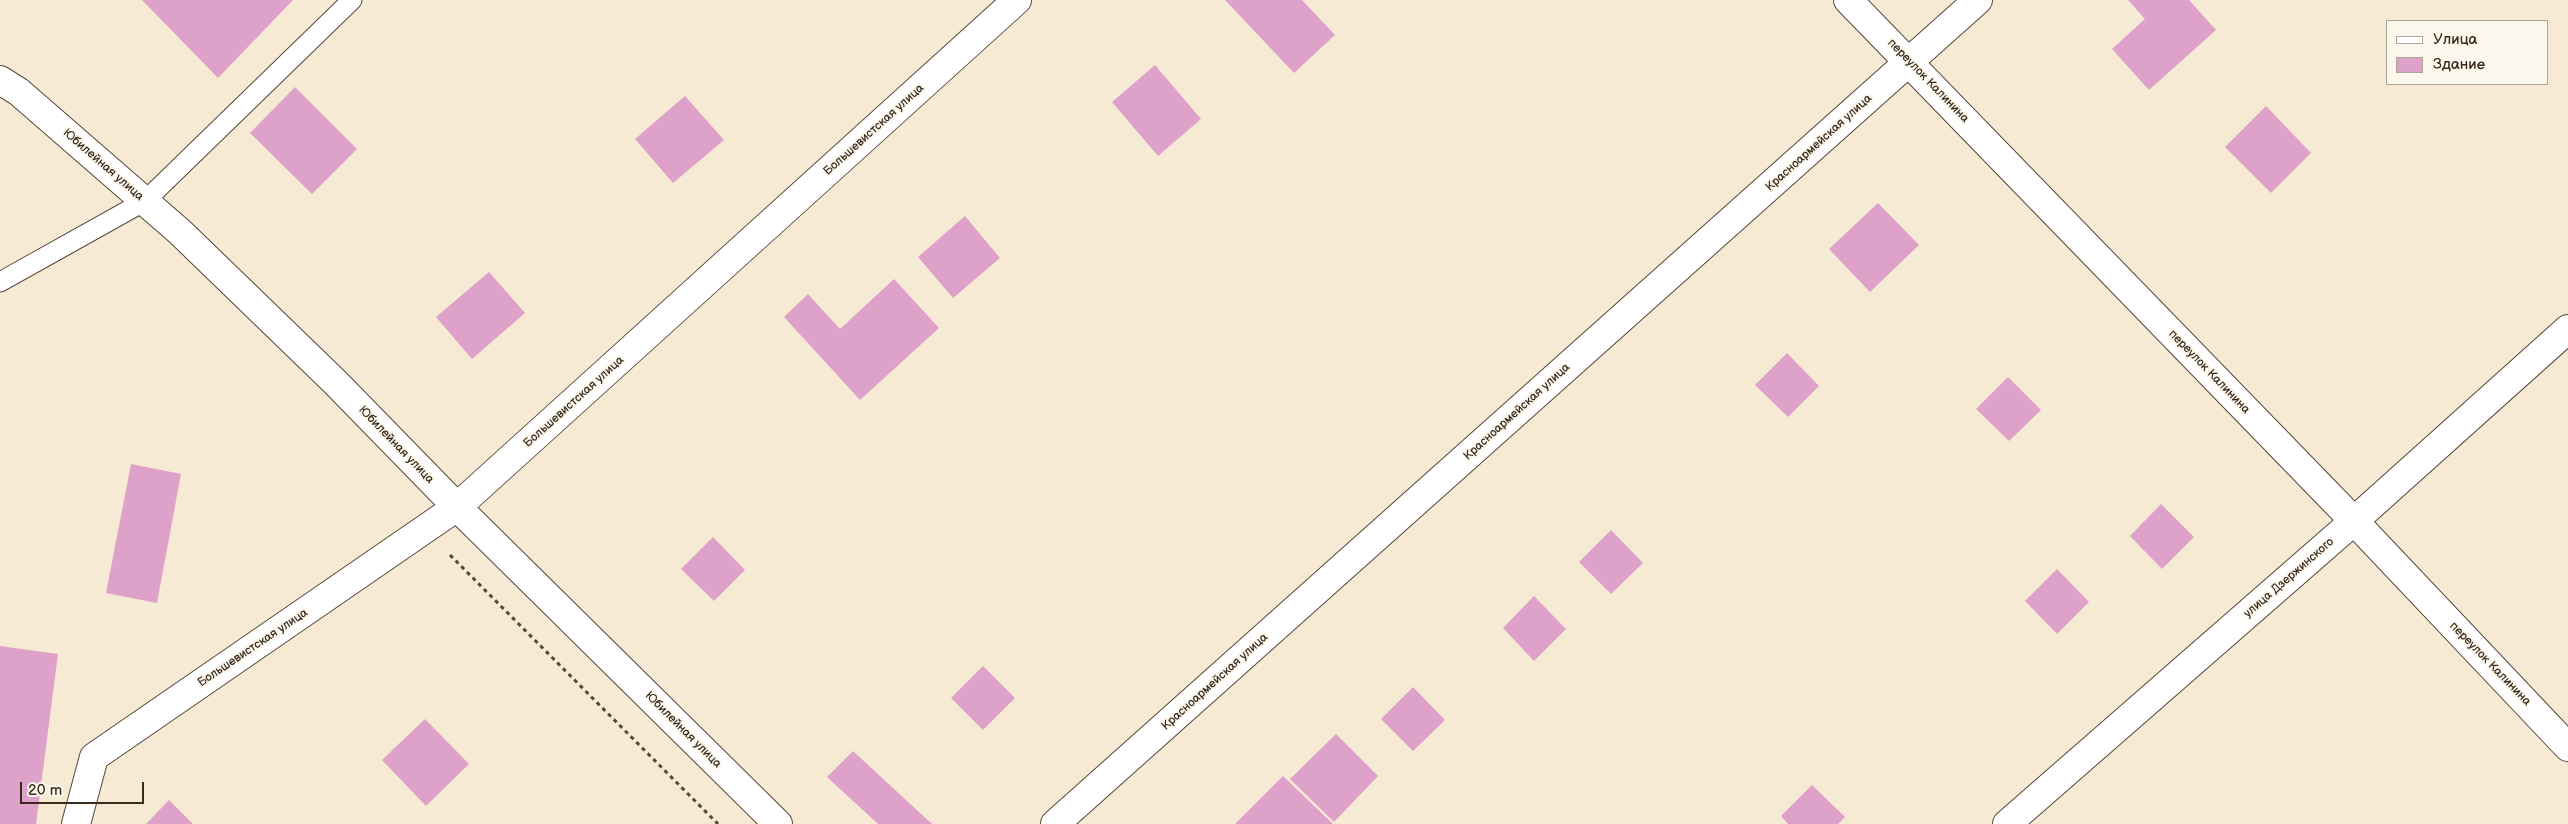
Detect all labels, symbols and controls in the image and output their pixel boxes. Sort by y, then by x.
legend [2386,20,2548,85]
text: Улица [2433,30,2477,49]
street label: переулок Калинина [1884,36,1972,126]
text: Здание [2433,55,2485,74]
street label: Большевистская улица [821,81,927,179]
street label: Красноармейская улица [1763,91,1875,195]
street label: Юбилейная улица [60,126,146,204]
street label: переулок Калинина [2165,327,2253,417]
street label: Большевистская улица [521,353,627,451]
street label: Красноармейская улица [1461,360,1573,464]
street label: Юбилейная улица [355,403,437,487]
street label: улица Дзержинского [2241,535,2337,621]
street label: Большевистская улица [195,606,311,690]
street label: переулок Калинина [2446,619,2534,709]
street label: Красноармейская улица [1159,630,1271,734]
street label: Юбилейная улица [642,689,724,771]
scale bar [22,772,146,804]
text: 20 m [28,781,62,800]

